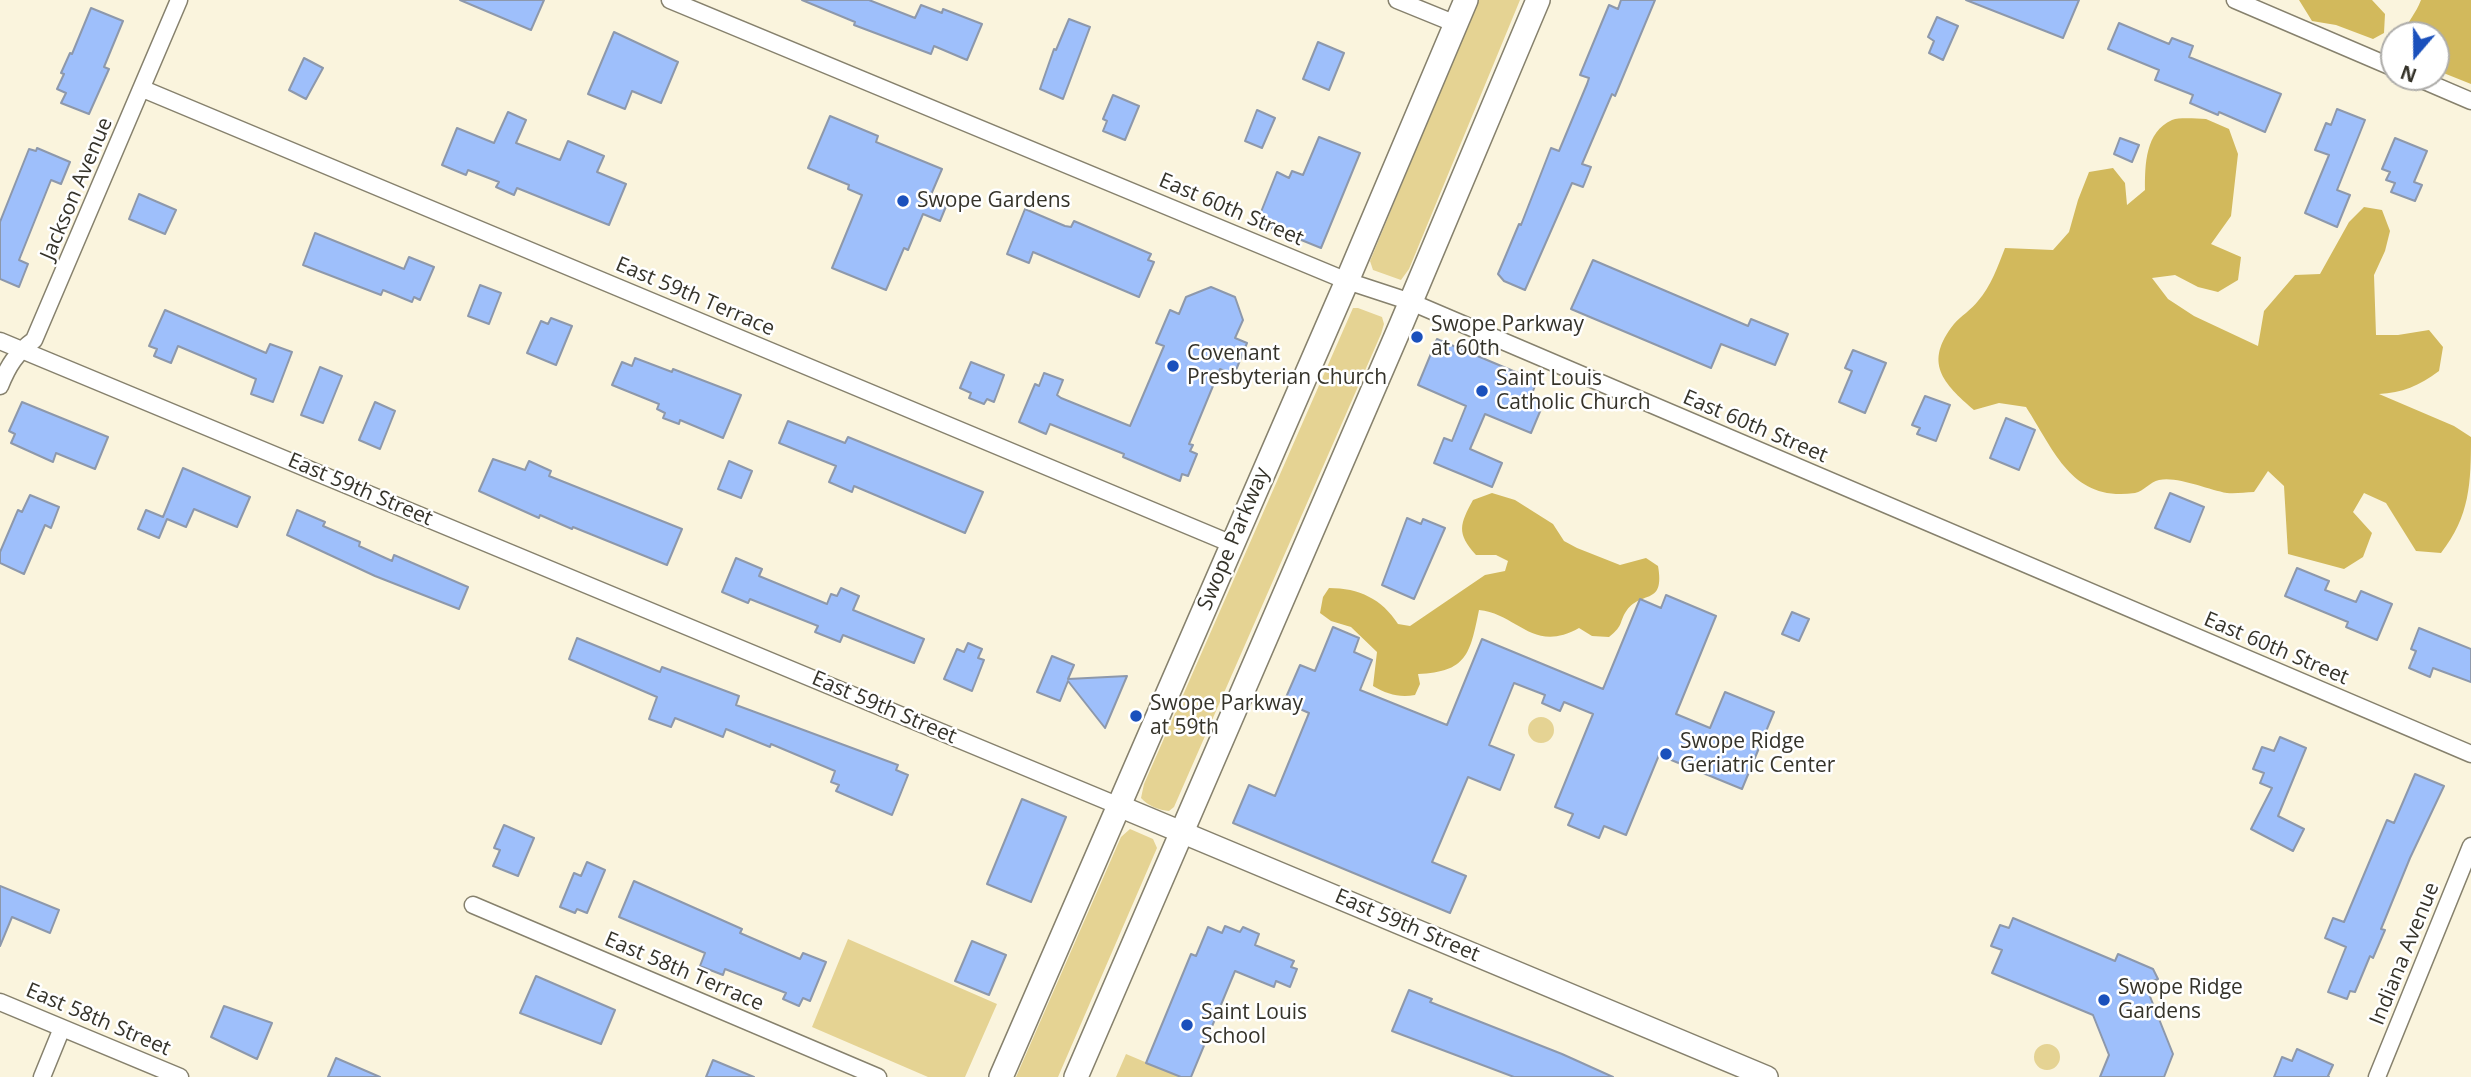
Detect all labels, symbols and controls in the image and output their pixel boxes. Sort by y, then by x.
north arrow [2380,21,2450,91]
text: N [2397,59,2420,89]
street label: Jackson Avenue [36,114,118,264]
street label: East 60th Street [1155,168,1307,252]
place label: Swope Gardens [917,188,1071,214]
marker: Swope Gardens [895,193,911,209]
street label: East 59th Terrace [612,252,778,342]
place label: Swope Parkway at 60th [1431,312,1584,362]
marker: Swope Parkway at 60th [1409,329,1425,345]
place label: Covenant Presbyterian Church [1187,341,1387,391]
marker: Covenant Presbyterian Church [1165,358,1181,374]
place label: Saint Louis Catholic Church [1496,366,1651,416]
marker: Saint Louis Catholic Church [1474,383,1490,399]
street label: East 60th Street [1679,385,1831,469]
street label: East 59th Street [284,448,436,532]
street label: Swope Parkway [1193,464,1275,614]
street label: East 60th Street [2200,607,2352,691]
street label: East 59th Street [808,666,960,750]
place label: Swope Parkway at 59th [1150,691,1303,741]
marker: Swope Parkway at 59th [1128,708,1144,724]
place label: Swope Ridge Geriatric Center [1680,729,1835,779]
marker: Swope Ridge Geriatric Center [1658,746,1674,762]
street label: Indiana Avenue [2365,879,2445,1029]
street label: East 59th Street [1331,884,1483,968]
street label: East 58th Terrace [601,927,767,1017]
place label: Swope Ridge Gardens [2118,975,2243,1025]
street label: East 58th Street [22,978,174,1062]
marker: Swope Ridge Gardens [2096,992,2112,1008]
place label: Saint Louis School [1201,1000,1307,1050]
marker: Saint Louis School [1179,1017,1195,1033]

